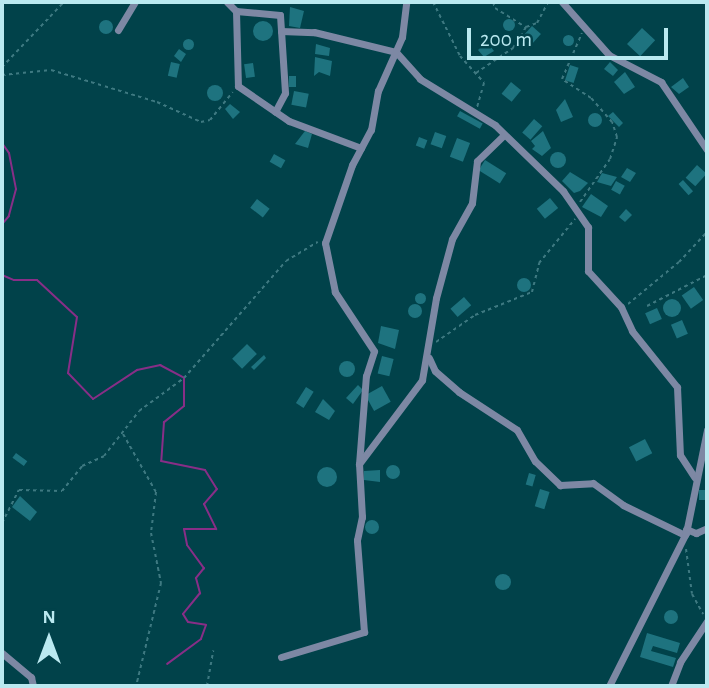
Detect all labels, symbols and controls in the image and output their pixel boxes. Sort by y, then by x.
scale bar [471,14,672,58]
text: 200 m [480,29,532,50]
north arrow [14,604,84,674]
text: N [42,608,56,627]

